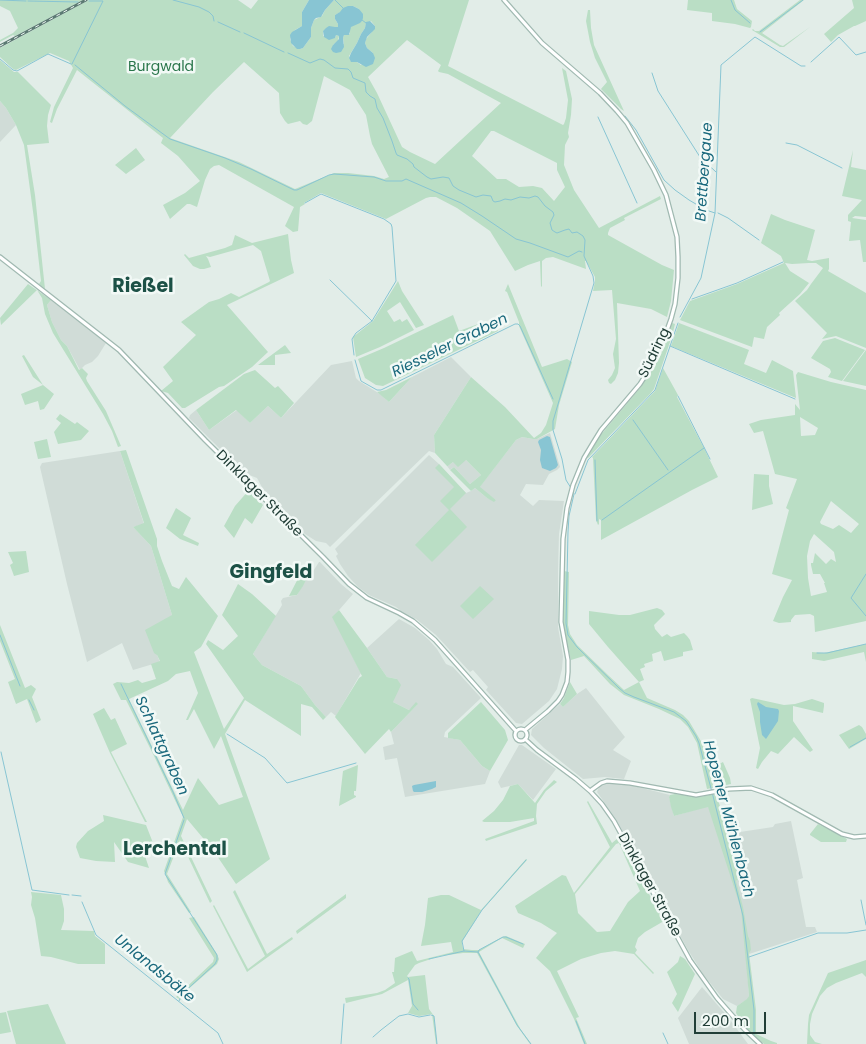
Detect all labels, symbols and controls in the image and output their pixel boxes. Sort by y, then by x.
park label: Burgwald [128,59,194,75]
water label: Brettbergaue [693,122,717,222]
district label: Rießel [112,276,174,298]
water label: Riesseler Graben [389,310,511,382]
street label: Südring [636,325,674,381]
street label: Dinklager Straße [212,447,306,541]
district label: Gingfeld [230,562,312,584]
water label: Schlattgraben [130,694,192,798]
water label: Hopener Mühlenbach [698,738,758,900]
street label: Dinklager Straße [614,830,684,940]
district label: Lerchental [123,839,227,861]
water label: Unlandsbäke [110,931,198,1007]
scale bar [696,1002,768,1034]
text: 200 m [702,1010,749,1031]

